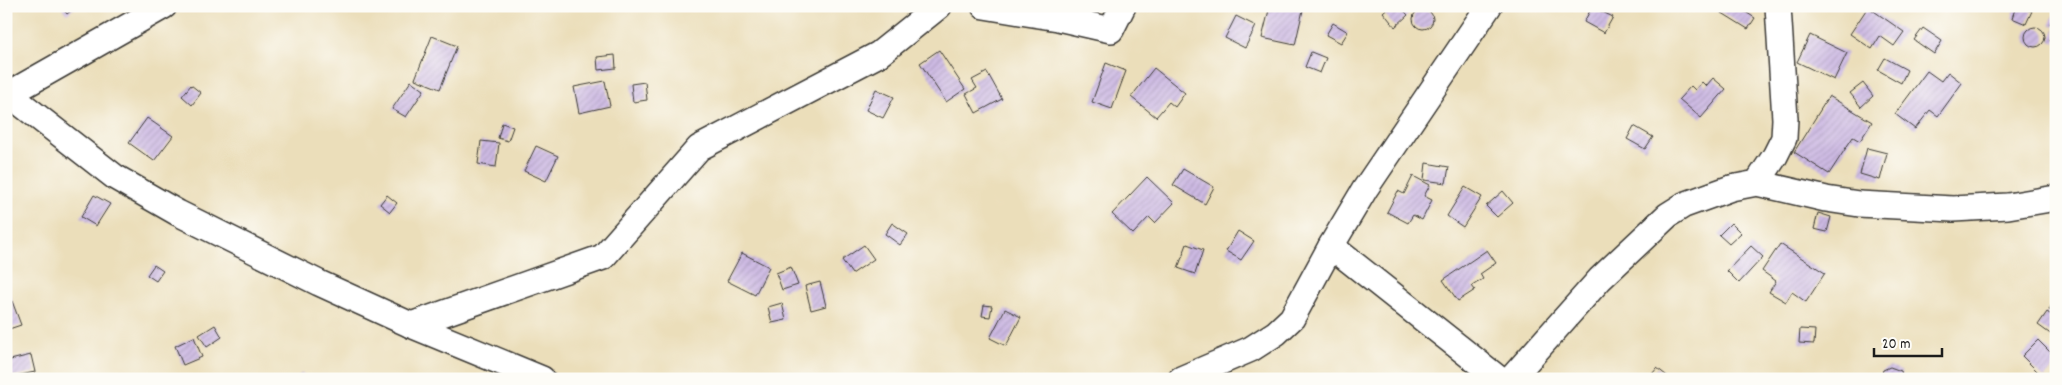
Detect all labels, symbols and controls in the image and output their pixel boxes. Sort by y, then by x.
scale bar [1874,325,1942,357]
text: 20 m [1882,334,1910,356]

